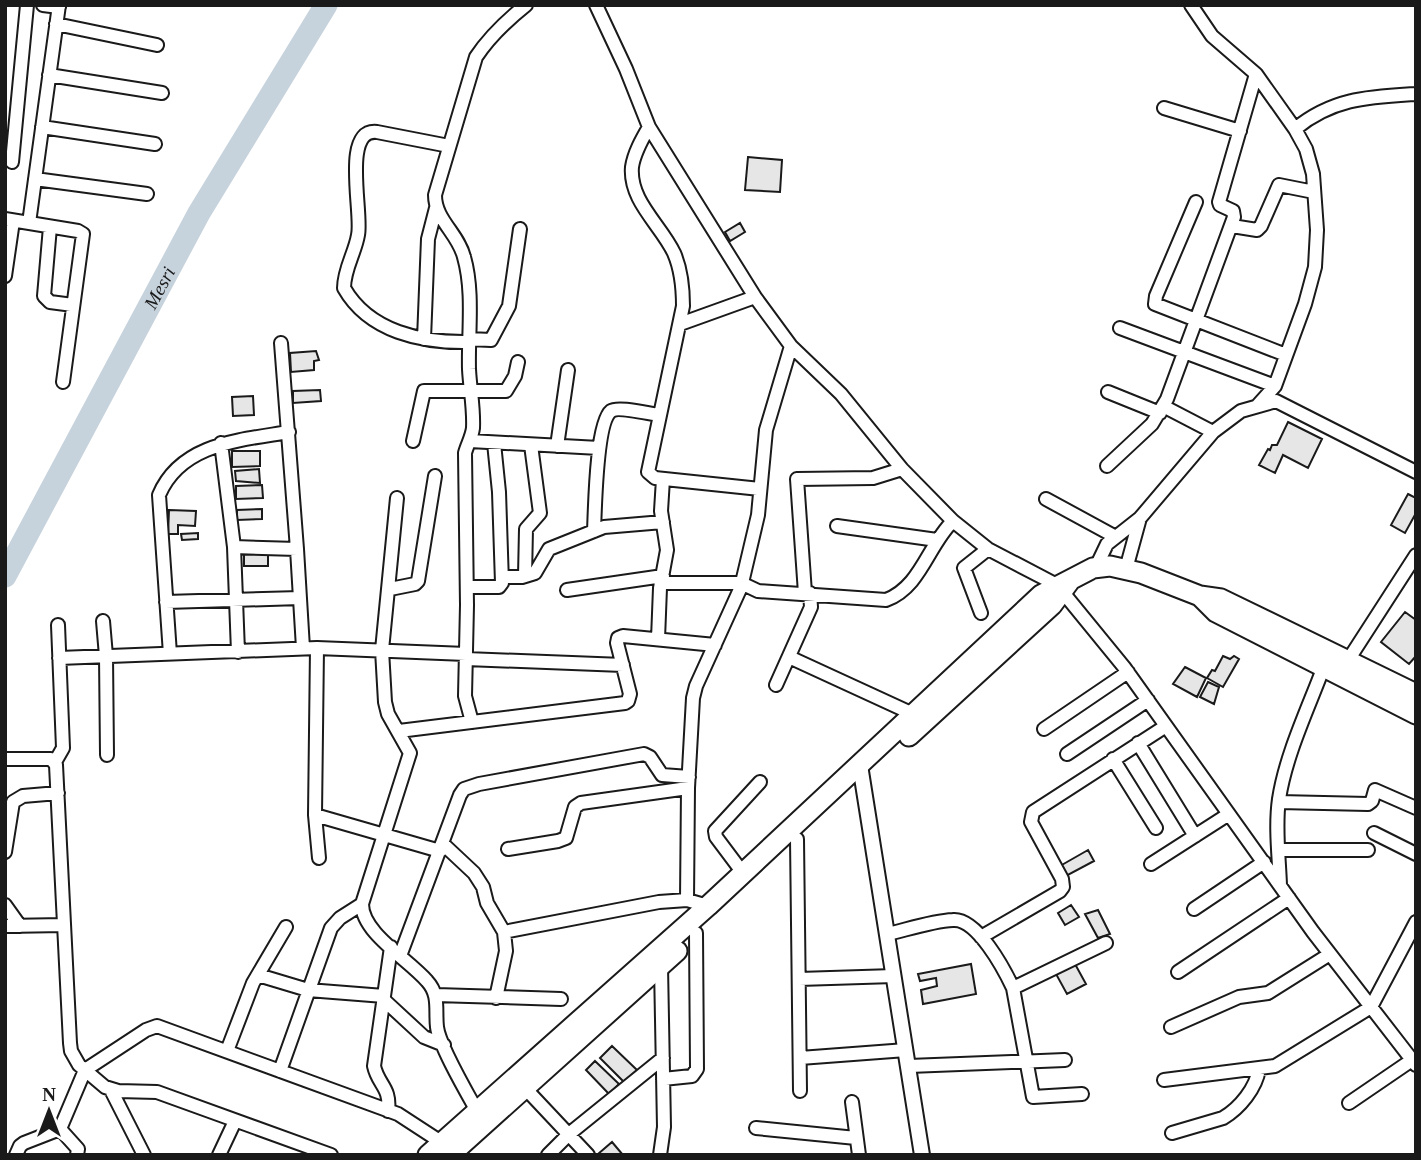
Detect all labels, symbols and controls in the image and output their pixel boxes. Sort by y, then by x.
water label: Mesri [139,263,179,313]
north arrow [14,1076,84,1146]
text: N [42,1084,56,1105]

